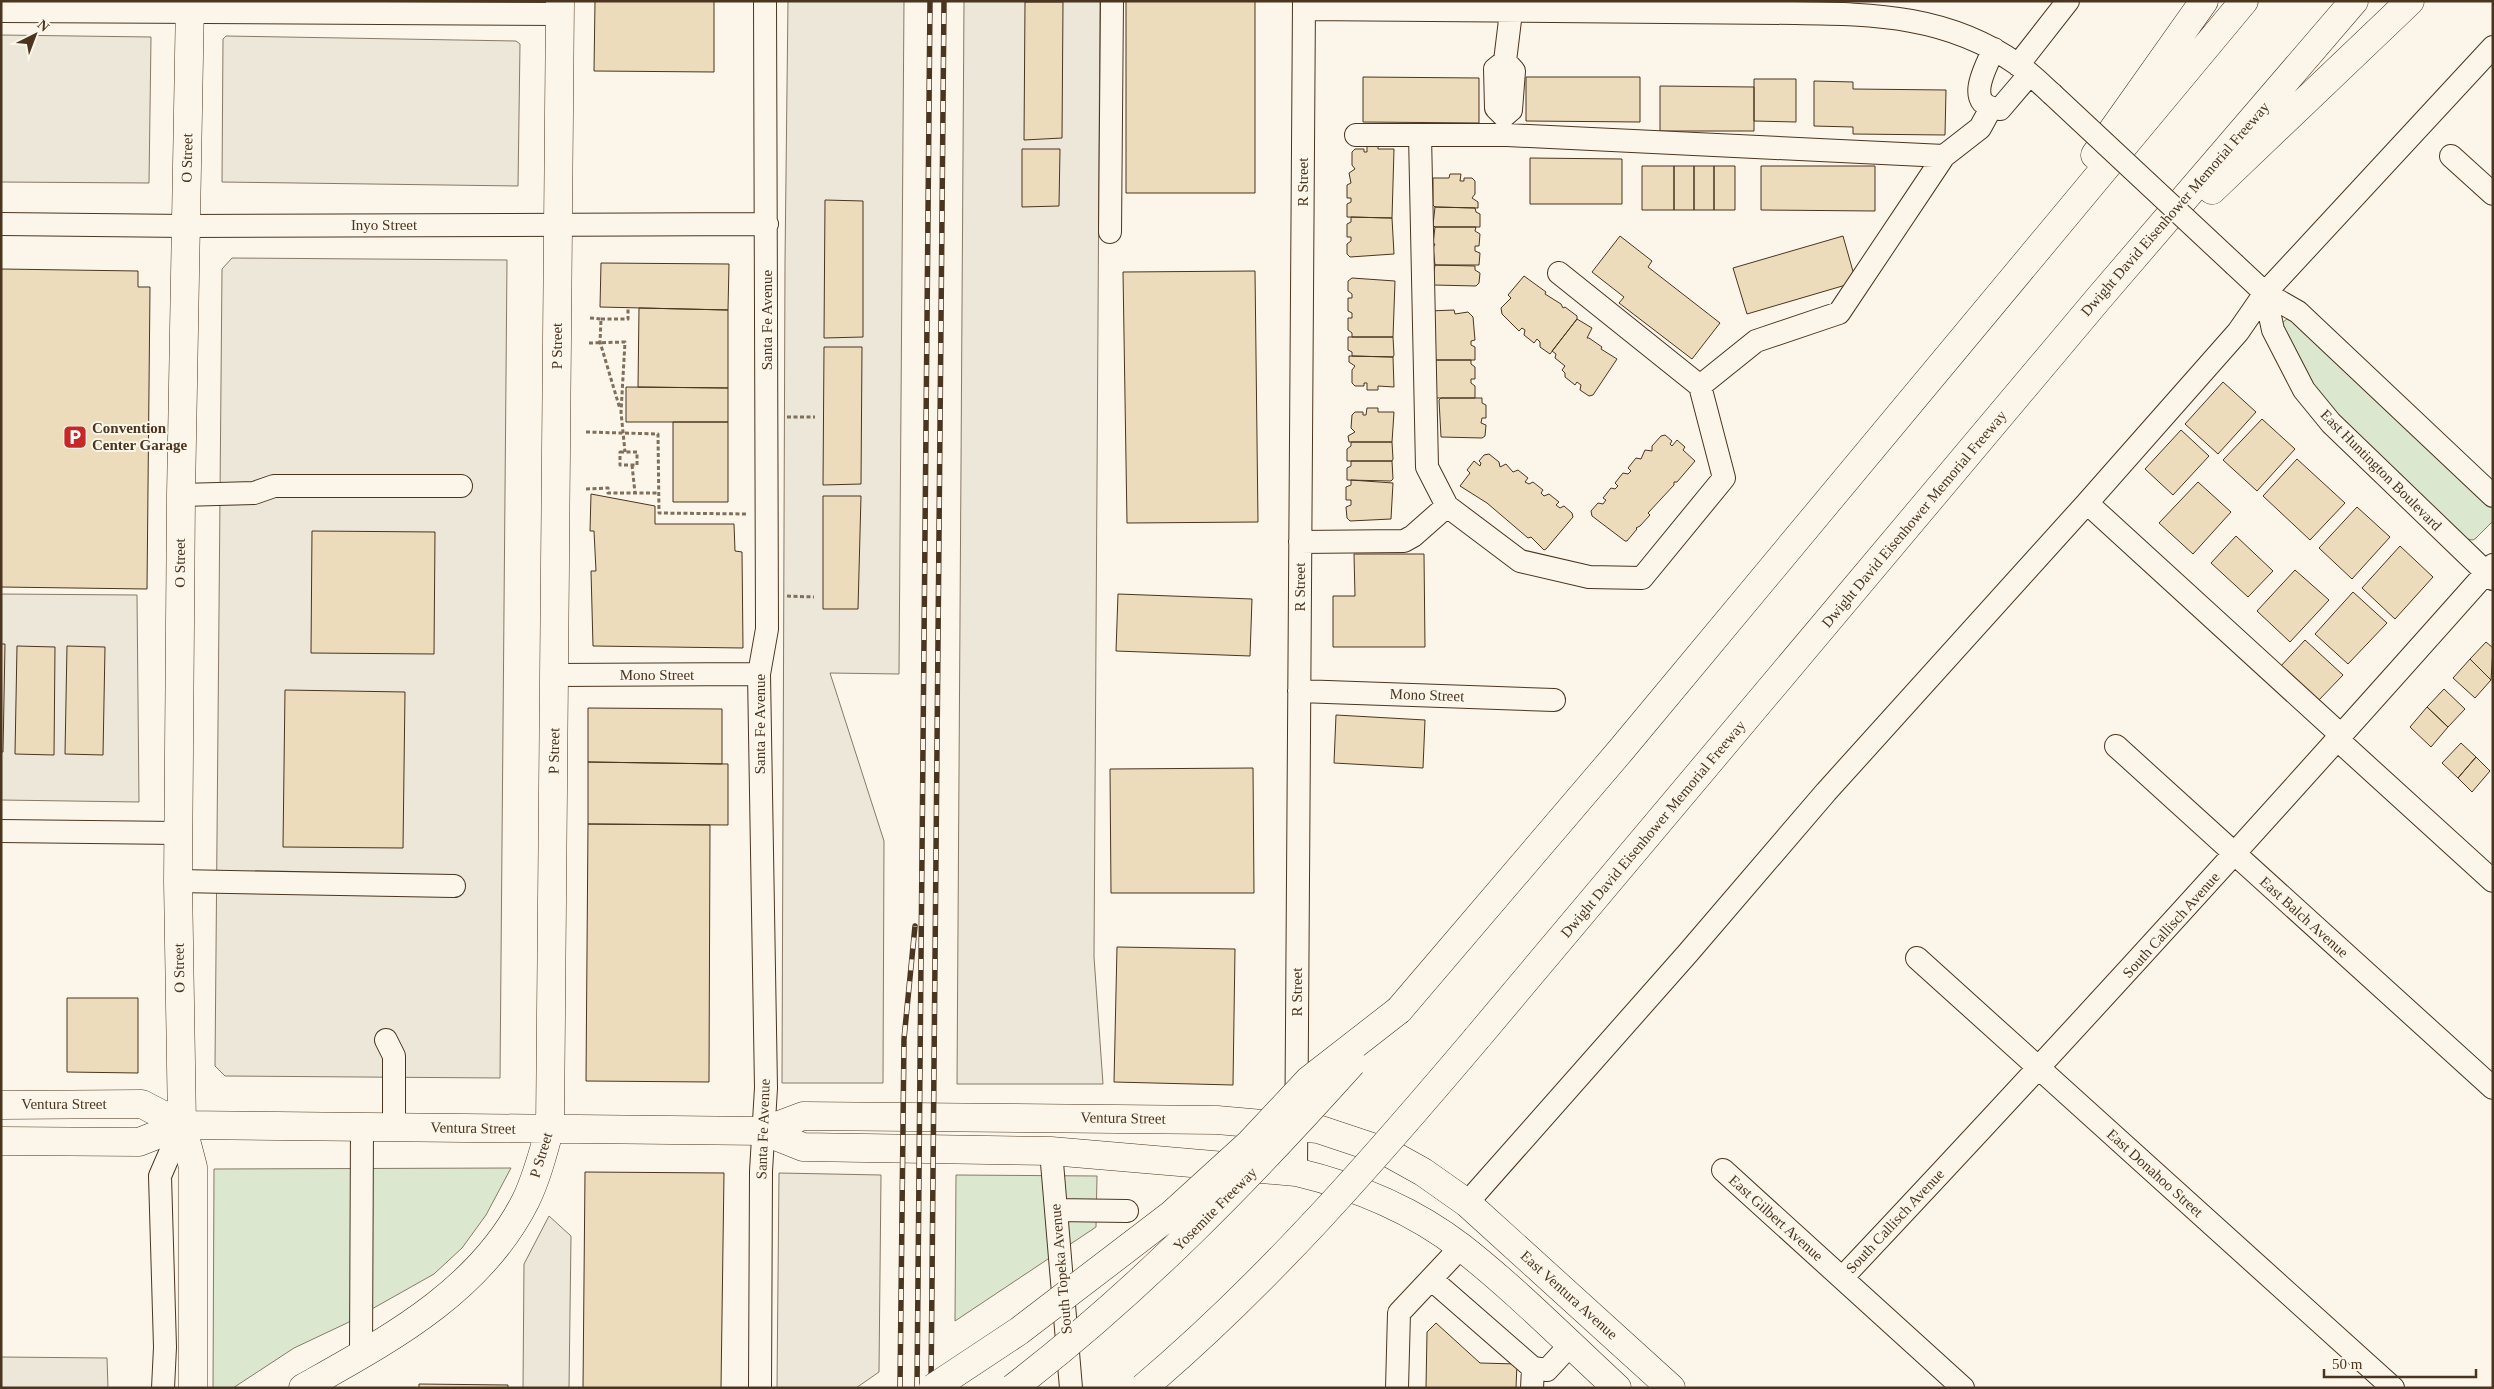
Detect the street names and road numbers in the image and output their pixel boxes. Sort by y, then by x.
street label: Dwight David Eisenhower Memorial Freeway [2078,98,2273,319]
street label: O Street [179,132,195,183]
street label: R Street [1295,157,1311,206]
street label: Inyo Street [351,217,418,233]
street label: Santa Fe Avenue [759,269,775,370]
street label: P Street [549,322,565,369]
street label: East Huntington Boulevard [2317,406,2445,534]
street label: Dwight David Eisenhower Memorial Freeway [1818,407,2010,631]
street label: O Street [172,537,188,588]
street label: R Street [1292,562,1308,611]
street label: Mono Street [620,667,695,683]
street label: Santa Fe Avenue [752,673,768,774]
street label: Mono Street [1389,686,1465,704]
street label: Dwight David Eisenhower Memorial Freeway [1557,717,1749,941]
street label: P Street [546,727,562,774]
street label: South Callisch Avenue [2119,869,2223,981]
street label: East Balch Avenue [2257,873,2352,961]
street label: O Street [171,942,187,993]
street label: R Street [1289,967,1305,1016]
street label: Santa Fe Avenue [753,1078,773,1180]
street label: Ventura Street [21,1096,108,1112]
street label: Ventura Street [1080,1109,1167,1127]
street label: Ventura Street [430,1119,517,1137]
street label: East Donahoo Street [2104,1126,2207,1221]
street label: P Street [527,1130,556,1180]
street label: Yosemite Freeway [1170,1164,1260,1254]
street label: South Callisch Avenue [1843,1165,1948,1276]
street label: East Gilbert Avenue [1726,1172,1826,1264]
street label: South Topeka Avenue [1047,1203,1075,1335]
street label: East Ventura Avenue [1517,1247,1621,1343]

